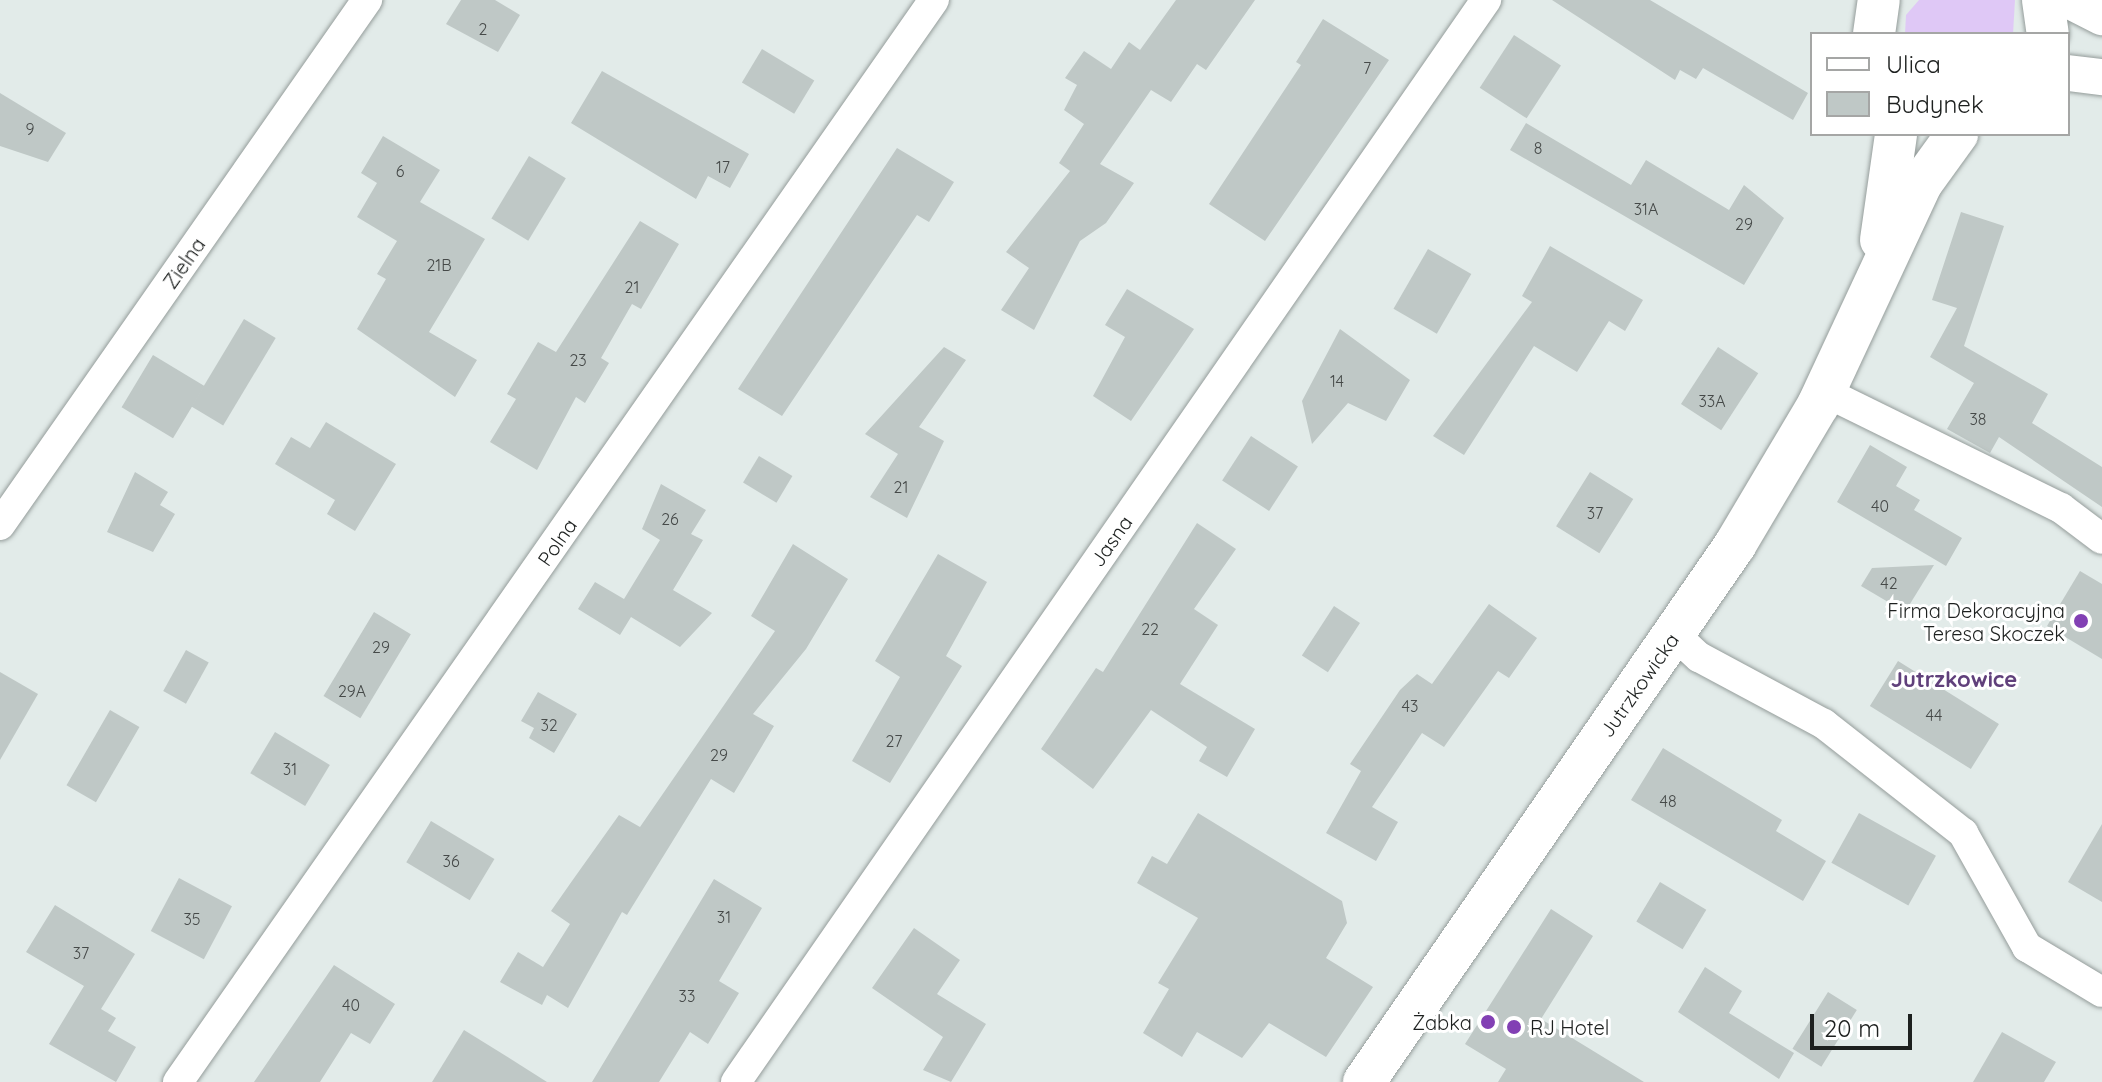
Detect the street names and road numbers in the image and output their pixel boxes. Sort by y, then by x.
street label: Zielna [158,233,210,293]
street label: Jasna [1085,511,1137,571]
street label: Polna [532,514,582,570]
street label: Jutrzkowicka [1594,628,1684,742]

